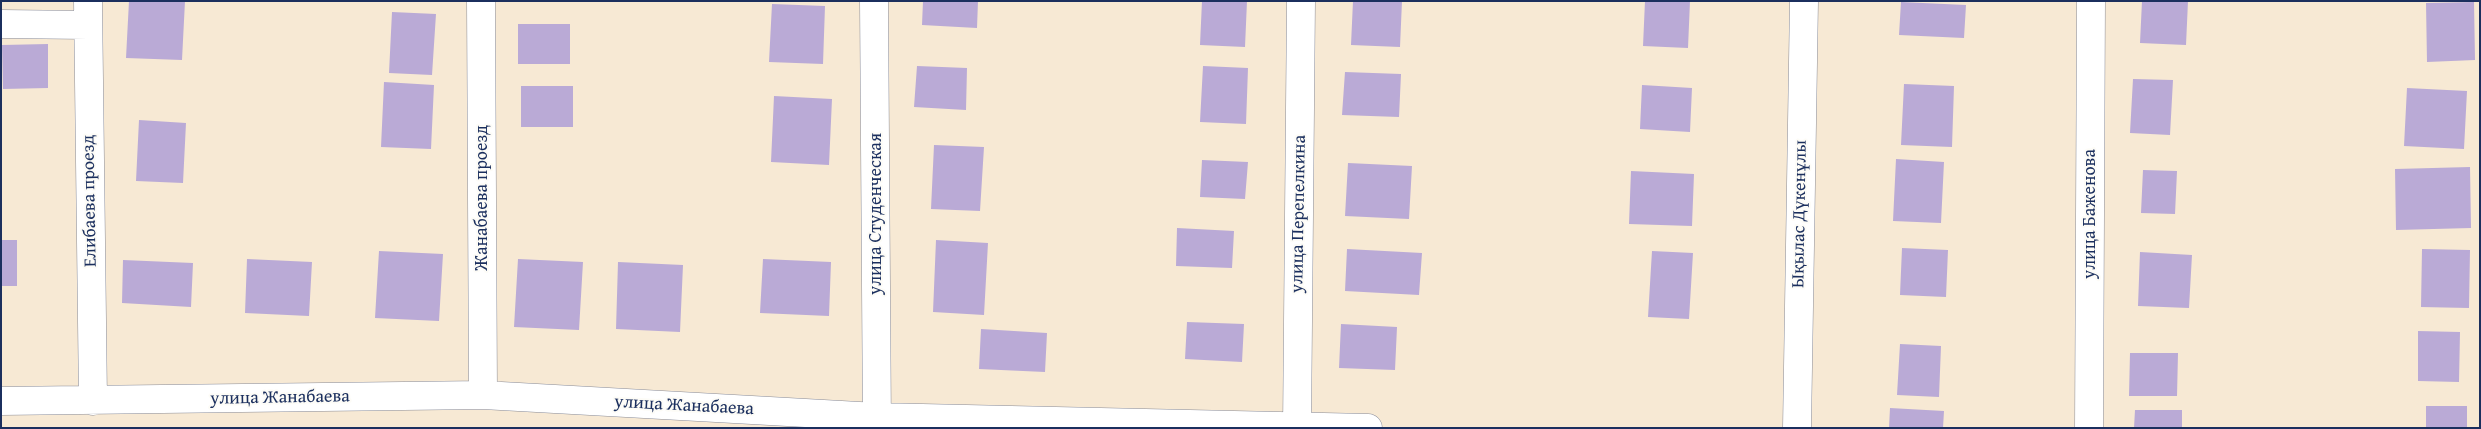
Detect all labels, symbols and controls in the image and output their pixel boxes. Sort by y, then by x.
street label: Жанабаева проезд [471,125,493,271]
street label: улица Студенческая [865,133,887,295]
street label: Елибаева проезд [78,135,102,267]
street label: улица Перепелкина [1287,135,1311,293]
street label: Ықылас Дүкенұлы [1788,140,1812,288]
street label: улица Баженова [2079,149,2101,279]
street label: улица Жанабаева [210,386,350,410]
street label: улица Жанабаева [614,392,754,420]

